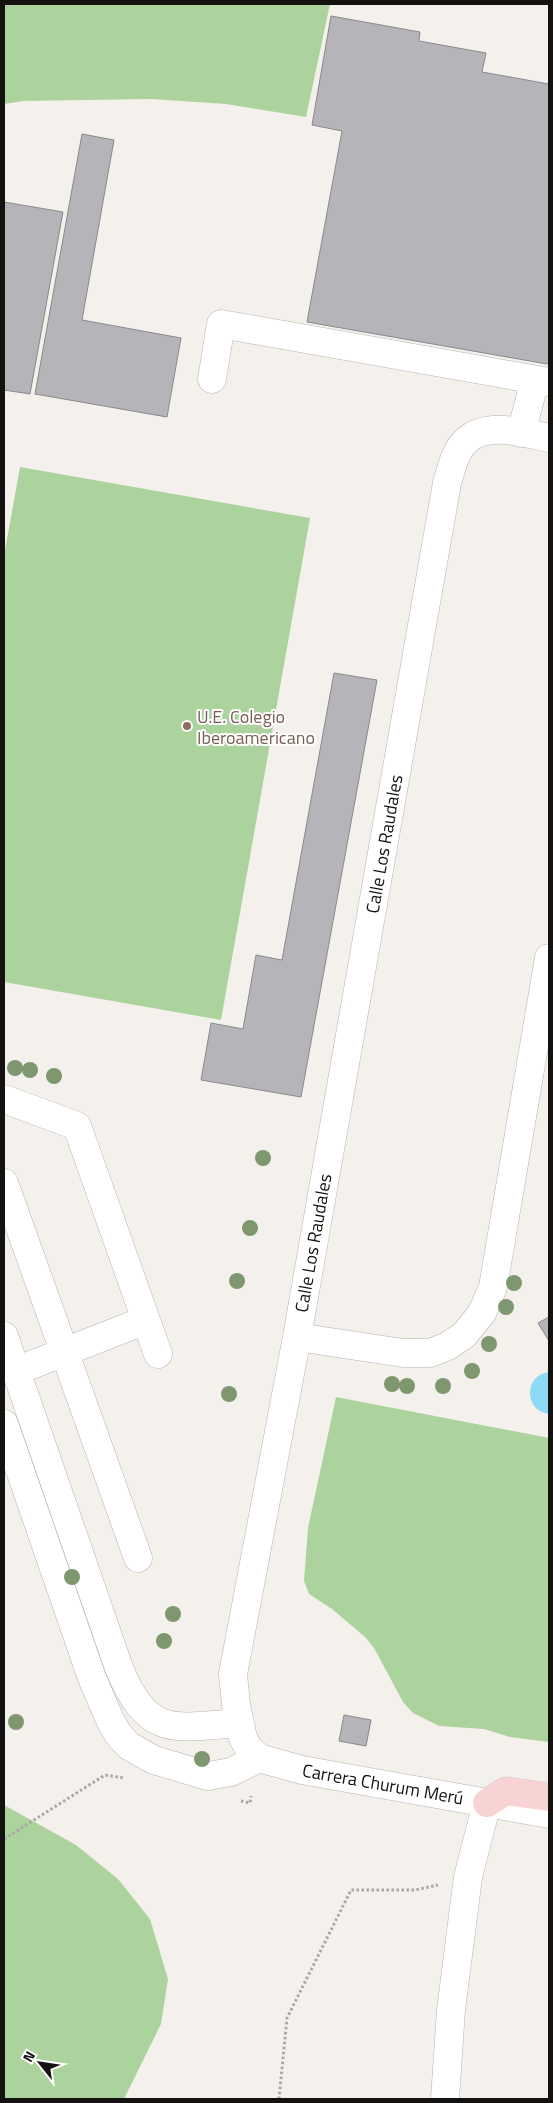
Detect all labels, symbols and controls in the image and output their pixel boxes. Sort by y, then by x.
place label: U.E. Colegio Iberoamericano [197,703,315,751]
marker: U.E. Colegio Iberoamericano [181,720,193,732]
street label: Calle Los Raudales [359,773,409,915]
street label: Calle Los Raudales [288,1172,338,1314]
street label: Carrera Churum Merú [300,1757,466,1811]
north arrow [15,2038,65,2088]
text: N [17,2047,40,2066]

